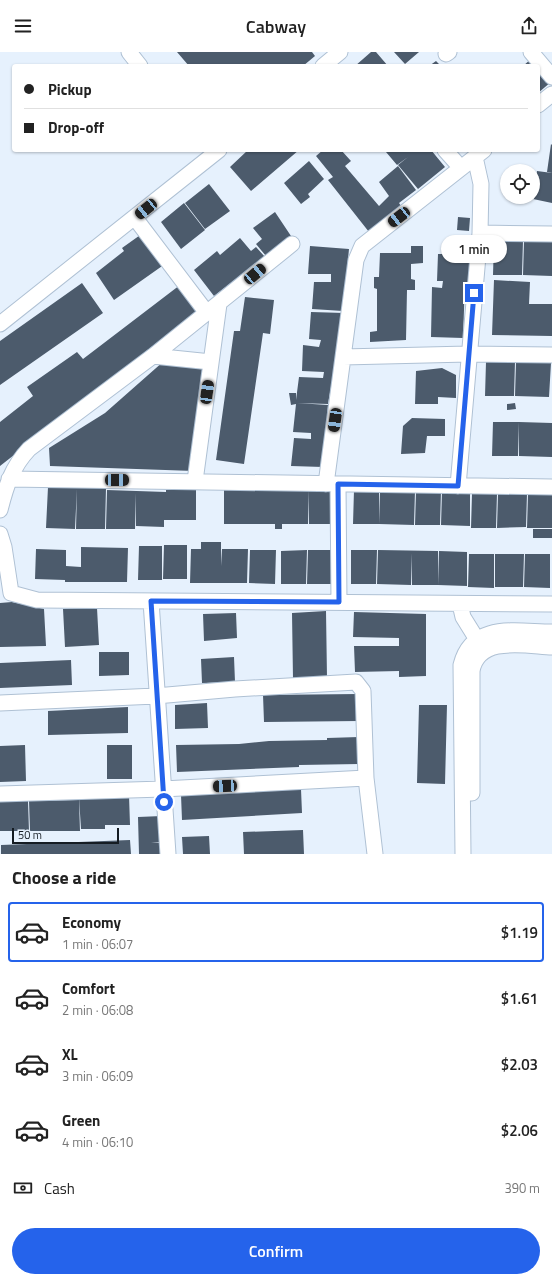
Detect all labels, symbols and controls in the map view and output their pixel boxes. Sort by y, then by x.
text: Cabway [246,13,306,40]
icon: menu [12,15,34,37]
icon: share [518,15,540,37]
text: Pickup [48,78,92,101]
text: Drop-off [48,116,104,139]
map controls [500,164,540,204]
button: locate [500,164,540,204]
car [133,197,159,221]
car [386,205,412,229]
callout: 1 min [441,235,507,263]
text: 1 min [458,239,490,259]
car [242,262,268,286]
route end [465,284,483,302]
car [199,379,215,405]
car [327,407,343,433]
car [105,474,129,486]
car [213,779,237,793]
route start [155,793,173,811]
scale bar [12,826,119,845]
text: 50 m [18,827,42,843]
text: Choose a ride [12,864,116,891]
text: Economy [62,911,121,934]
icon: car [14,914,50,950]
text: $1.19 [501,921,538,944]
text: 1 min · 06:07 [62,934,133,954]
text: Comfort [62,977,115,1000]
icon: car [14,980,50,1016]
text: $1.61 [501,987,538,1010]
text: 2 min · 06:08 [62,1000,133,1020]
text: XL [62,1043,78,1066]
icon: car [14,1046,50,1082]
text: $2.03 [501,1053,538,1076]
text: 3 min · 06:09 [62,1066,133,1086]
text: Green [62,1109,100,1132]
icon: car [14,1112,50,1148]
text: $2.06 [501,1119,538,1142]
text: 4 min · 06:10 [62,1132,133,1152]
icon: cash [12,1177,34,1199]
text: Cash [44,1177,75,1200]
text: 390 m [504,1178,540,1198]
button: Confirm [12,1228,540,1274]

